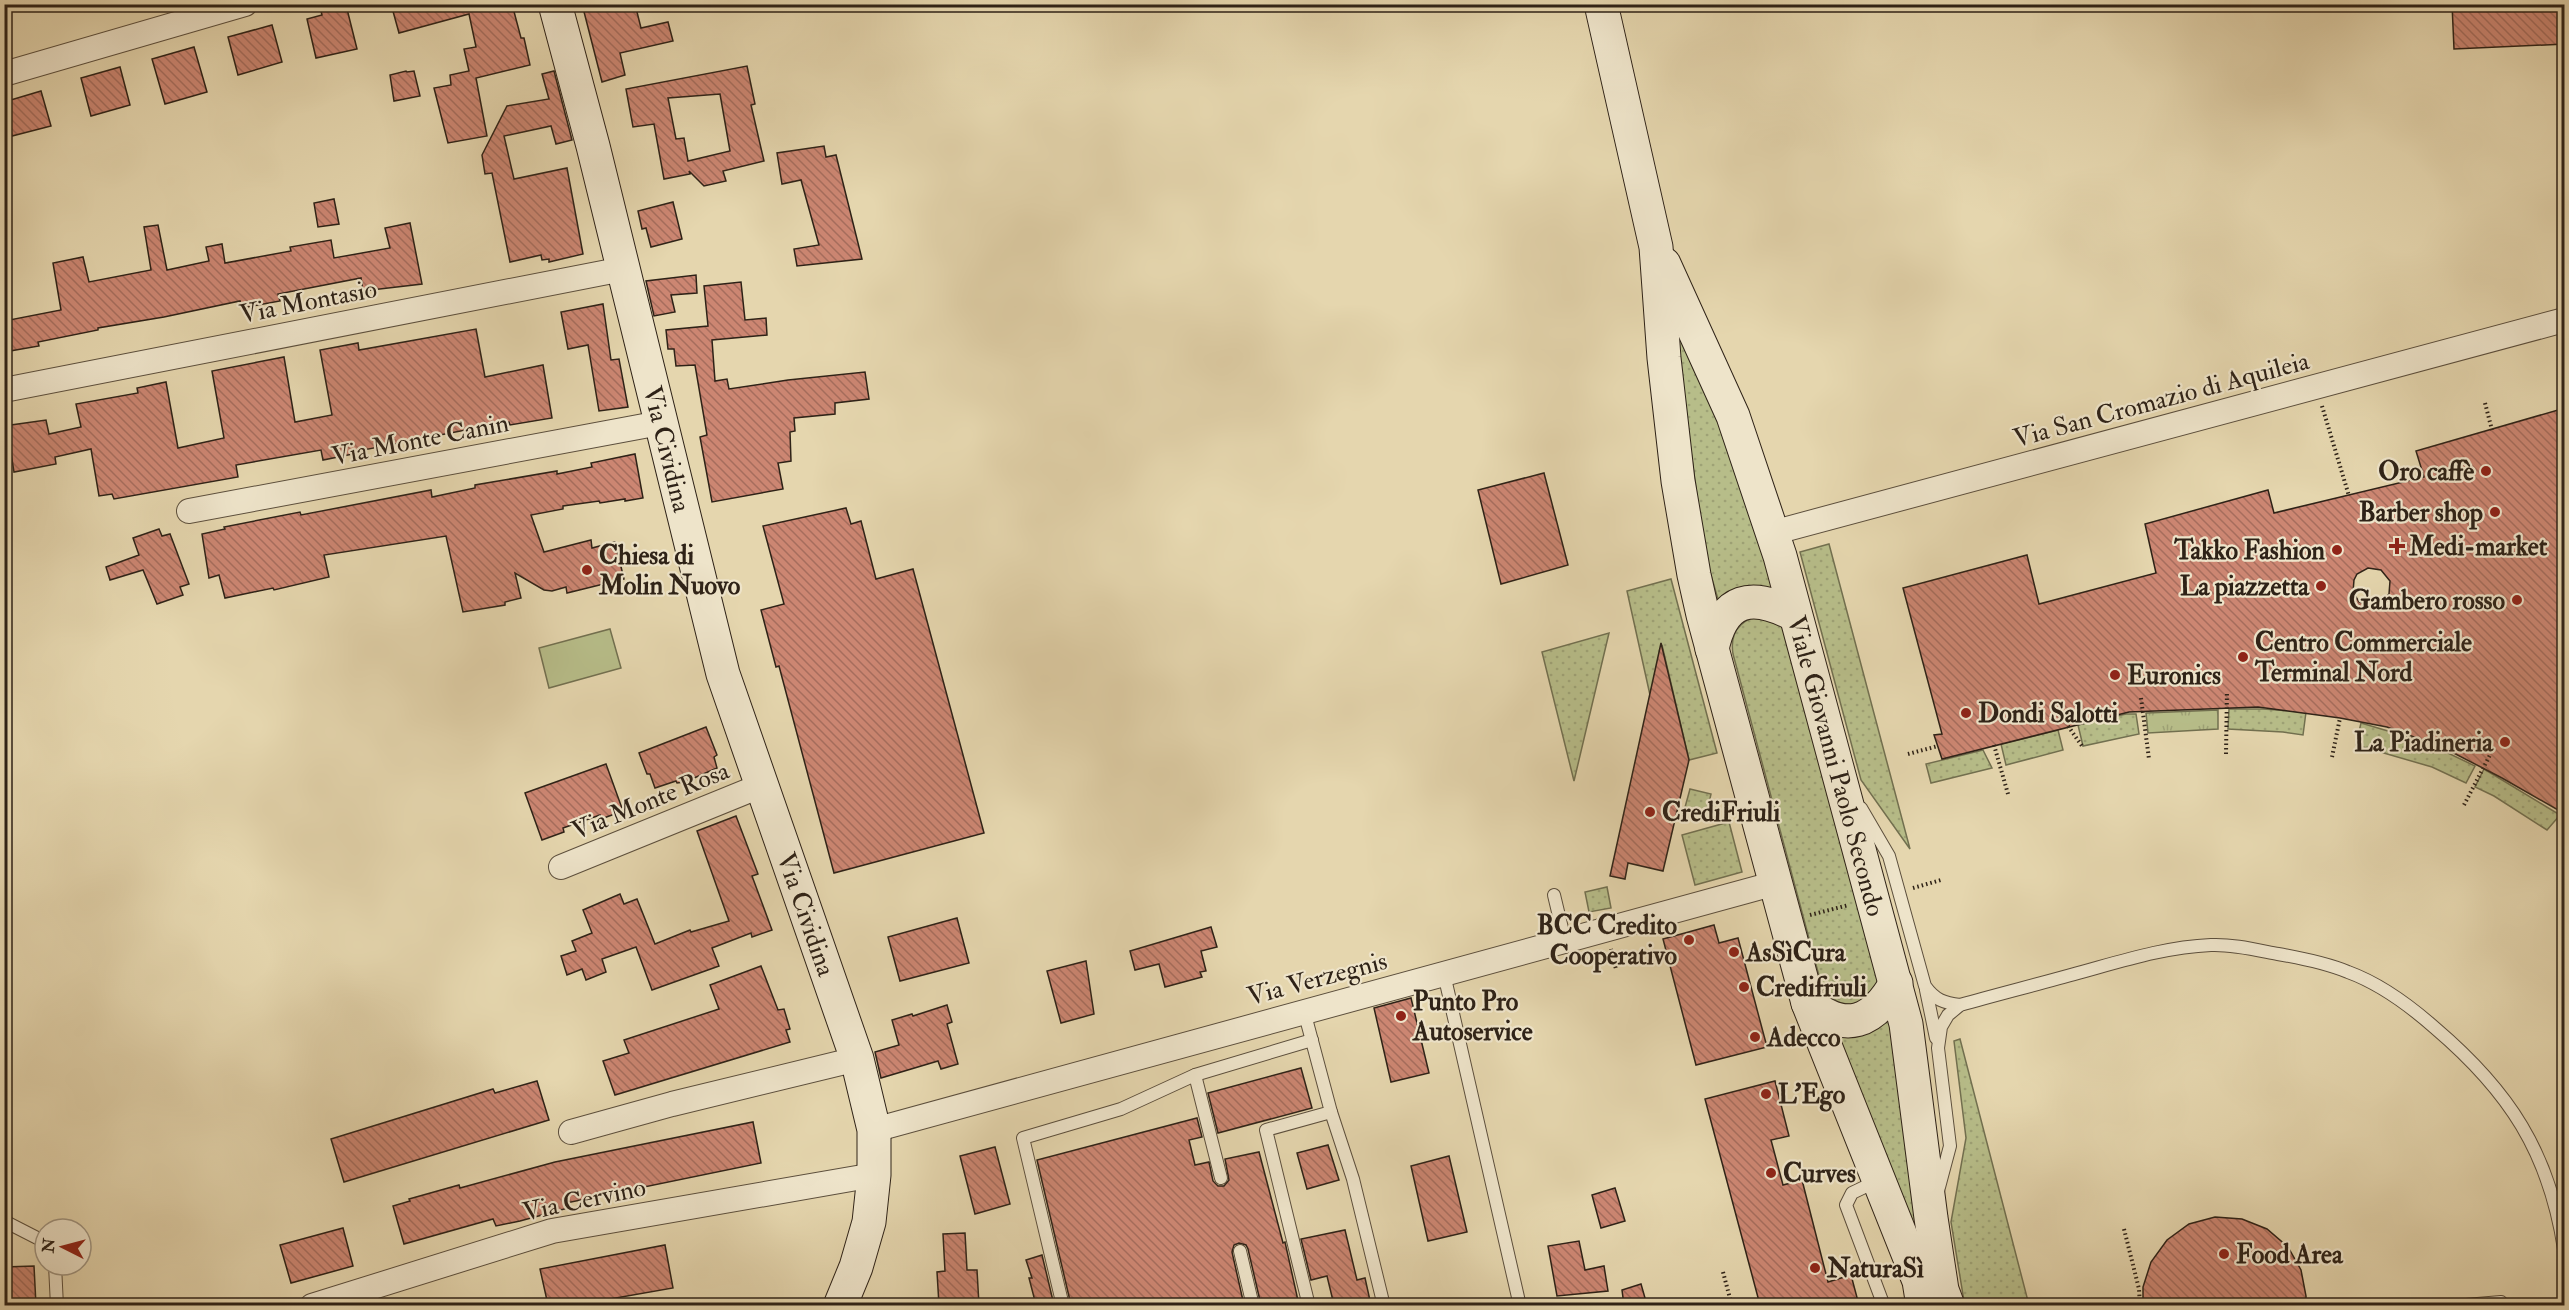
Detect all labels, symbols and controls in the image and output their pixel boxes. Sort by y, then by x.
street label: Via Montasio [237,273,380,331]
street label: Via San Cromazio di Aquileia [2010,345,2313,455]
street label: Via Cividina [636,383,698,516]
street label: Via Monte Canin [329,407,512,473]
place label: Oro caffè [2378,456,2474,488]
marker: Oro caffè [2479,464,2493,478]
place label: Barber shop [2359,497,2483,530]
marker: Barber shop [2488,505,2502,519]
place label: Medi-market [2408,531,2548,563]
place label: Takko Fashion [2173,535,2326,567]
marker: Medi-market [2390,539,2404,553]
place label: Chiesa di Molin Nuovo [598,540,741,602]
marker: Takko Fashion [2330,543,2344,557]
marker: Chiesa di Molin Nuovo [580,563,594,577]
place label: La piazzetta [2180,571,2310,604]
marker: La piazzetta [2314,579,2328,593]
place label: Gambero rosso [2349,585,2505,617]
marker: Gambero rosso [2510,593,2524,607]
street label: Viale Giovanni Paolo Secondo [1780,612,1891,920]
place label: Centro Commerciale Terminal Nord [2254,627,2472,689]
marker: Centro Commerciale Terminal Nord [2236,650,2250,664]
place label: Euronics [2127,660,2221,692]
marker: Euronics [2108,668,2122,682]
place label: Dondi Salotti [1978,698,2118,730]
marker: Dondi Salotti [1959,706,1973,720]
place label: La Piadineria [2354,727,2494,759]
marker: La Piadineria [2498,735,2512,749]
street label: Via Monte Rosa [567,755,734,847]
place label: CrediFriuli [1662,797,1780,829]
marker: CrediFriuli [1643,805,1657,819]
street label: Via Cividina [769,848,842,981]
place label: BCC Credito Cooperativo [1537,910,1677,973]
marker: BCC Credito Cooperativo [1682,933,1696,947]
place label: AsSìCura [1745,937,1847,969]
street label: Via Verzegnis [1244,945,1391,1013]
marker: AsSìCura [1727,945,1741,959]
place label: Credifriuli [1756,972,1867,1004]
marker: Credifriuli [1737,980,1751,994]
place label: Punto Pro Autoservice [1412,986,1533,1048]
marker: Punto Pro Autoservice [1394,1009,1408,1023]
place label: Adecco [1766,1022,1841,1054]
marker: Adecco [1748,1030,1762,1044]
place label: L'Ego [1778,1079,1846,1112]
marker: L'Ego [1759,1087,1773,1101]
place label: Curves [1783,1158,1856,1190]
marker: Curves [1764,1166,1778,1180]
street label: Via Cervino [520,1171,649,1229]
north arrow [33,1217,93,1277]
text: N [38,1237,60,1255]
place label: Food Area [2236,1239,2344,1271]
marker: Food Area [2217,1247,2231,1261]
place label: NaturaSì [1826,1253,1924,1285]
marker: NaturaSì [1808,1261,1822,1275]

